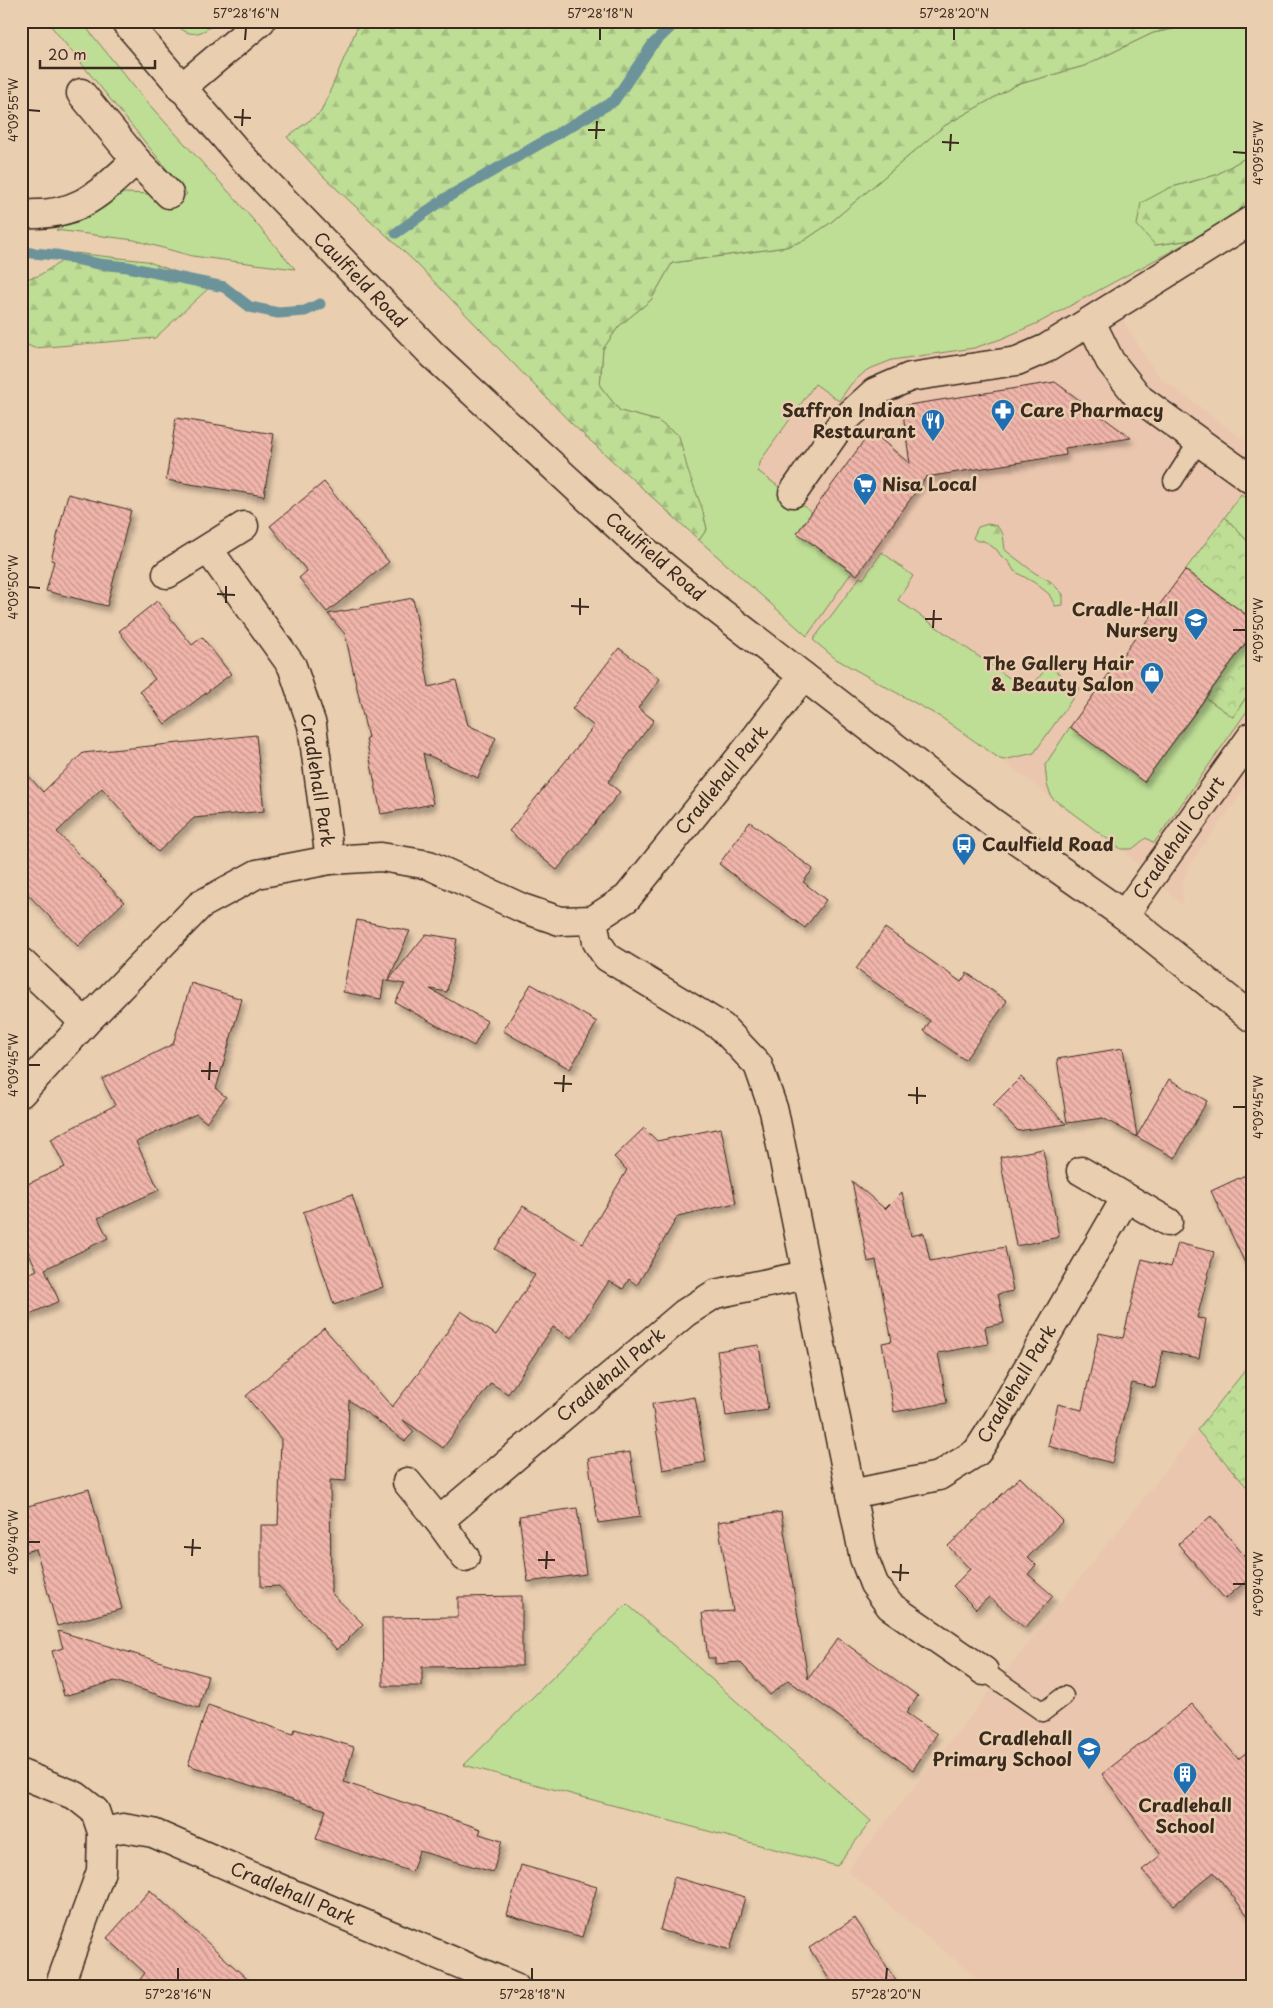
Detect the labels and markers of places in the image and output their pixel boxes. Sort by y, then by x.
place label: Saffron Indian Restaurant [782,396,916,444]
place label: Care Pharmacy [1020,396,1163,423]
pharmacy icon: Care Pharmacy [990,398,1016,432]
restaurant icon: Saffron Indian Restaurant [920,408,946,442]
place label: Nisa Local [882,470,977,497]
supermarket icon: Nisa Local [852,472,878,506]
place label: Cradle-Hall Nursery [1072,595,1178,643]
school or university icon: Cradle-Hall Nursery [1183,607,1209,641]
place label: The Gallery Hair & Beauty Salon [983,649,1134,697]
shop icon: The Gallery Hair & Beauty Salon [1139,661,1165,695]
place label: Caulfield Road [982,830,1114,857]
bus stop icon: Caulfield Road [951,832,977,866]
place label: Cradlehall Primary School [932,1724,1072,1772]
school or university icon: Cradlehall Primary School [1076,1736,1102,1770]
building icon: Cradlehall School [1172,1761,1198,1795]
place label: Cradlehall School [1138,1791,1232,1839]

